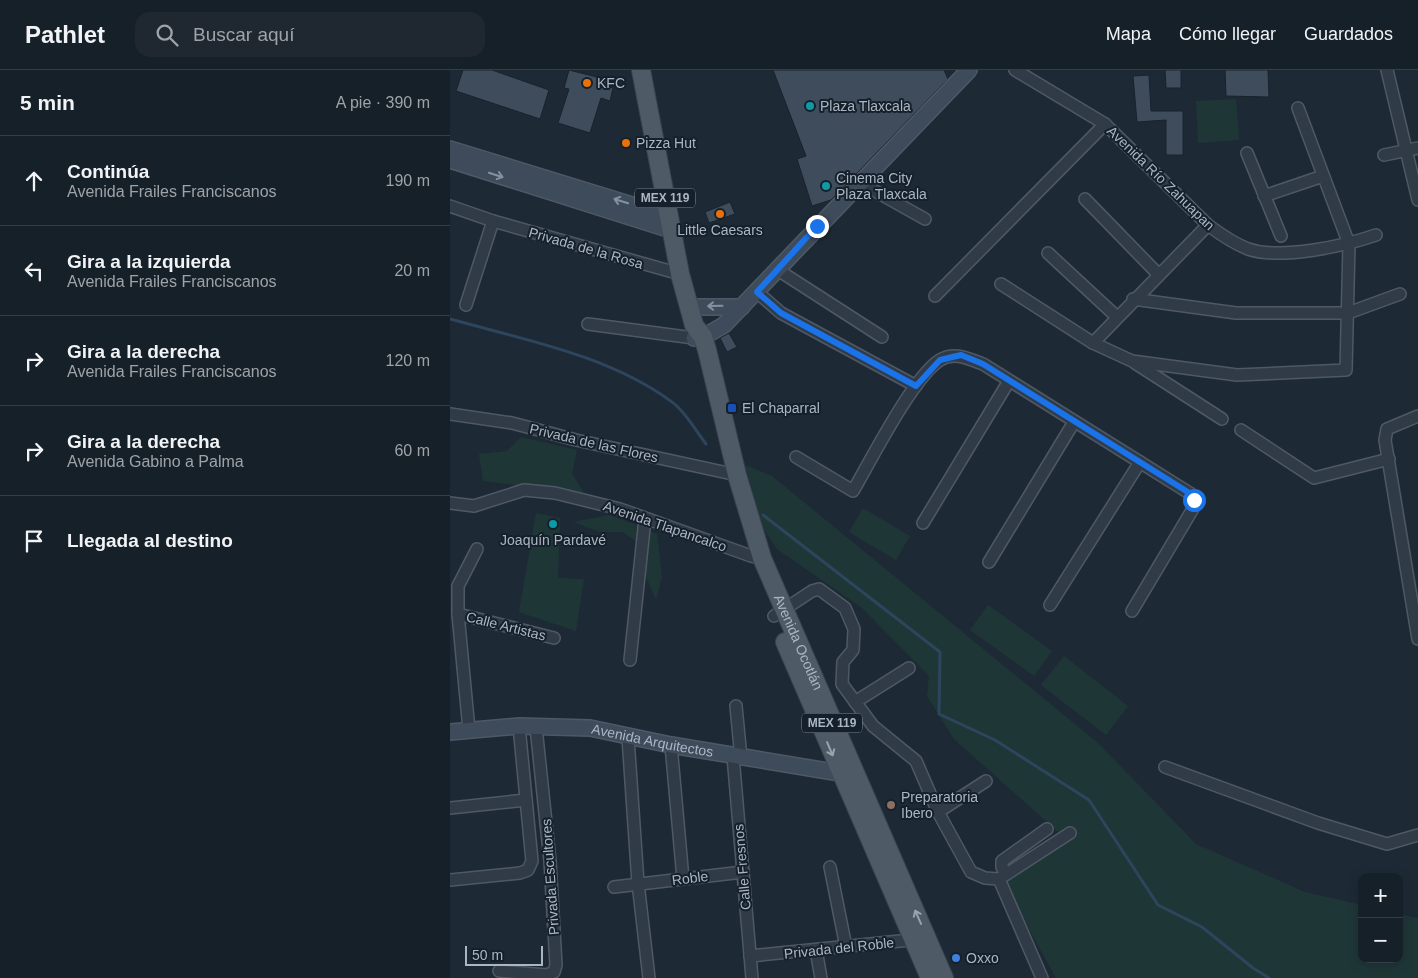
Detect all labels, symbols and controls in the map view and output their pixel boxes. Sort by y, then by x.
search box [135,12,485,57]
text: Pathlet [25,21,105,48]
icon: search [153,21,181,49]
text: Buscar aquí [193,24,294,45]
text: Mapa [1106,24,1151,44]
text: Cómo llegar [1179,24,1276,44]
text: Guardados [1304,24,1393,44]
place label: KFC [597,75,625,91]
marker: KFC [581,77,593,89]
text: 5 min [20,91,75,114]
text: A pie · 390 m [336,94,430,111]
place label: Plaza Tlaxcala [820,98,911,114]
marker: Plaza Tlaxcala [804,100,816,112]
street label: Avenida Río Zahuapan [1104,123,1218,233]
place label: Pizza Hut [636,135,696,151]
marker: Pizza Hut [620,137,632,149]
text: Continúa [67,161,149,182]
icon: ahead [20,167,48,195]
place label: Cinema City Plaza Tlaxcala [836,170,927,202]
one-way arrow [488,171,504,180]
text: 190 m [386,172,430,189]
marker: Cinema City Plaza Tlaxcala [820,180,832,192]
text: Avenida Frailes Franciscanos [67,183,277,200]
road number: MEX 119 [635,189,695,208]
one-way arrow [614,196,630,206]
marker: Little Caesars [714,208,726,220]
route end [806,215,829,238]
place label: Little Caesars [677,222,763,238]
street label: Privada de la Rosa [527,224,645,272]
text: Gira a la izquierda [67,251,231,272]
icon: left [20,257,48,285]
text: 20 m [394,262,430,279]
text: Avenida Frailes Franciscanos [67,273,277,290]
one-way arrow [708,302,724,311]
text: Gira a la derecha [67,341,220,362]
icon: right [20,347,48,375]
text: 120 m [386,352,430,369]
text: Avenida Frailes Franciscanos [67,363,277,380]
place label: El Chaparral [742,400,820,416]
marker: El Chaparral [726,402,738,414]
street label: Privada de las Flores [528,420,660,466]
text: Gira a la derecha [67,431,220,452]
icon: right [20,437,48,465]
text: 60 m [394,442,430,459]
text: Avenida Gabino a Palma [67,453,244,470]
route start [1183,489,1206,512]
street label: Avenida Tlapancalco [601,497,729,555]
marker: Joaquín Pardavé [547,518,559,530]
icon: arrive [20,527,48,555]
text: Llegada al destino [67,530,233,551]
place label: Joaquín Pardavé [500,532,606,548]
street label: Avenida Ocotlán [771,592,826,692]
street label: Calle Artistas [464,608,548,644]
road number: MEX 119 [802,714,862,732]
street label: Avenida Arquitectos [590,721,714,760]
one-way arrow [825,741,835,756]
place label: Preparatoria Ibero [901,789,978,821]
marker: Preparatoria Ibero [885,799,897,811]
street label: Privada Escultores [538,818,562,936]
street label: Calle Fresnos [730,823,754,911]
street label: Roble [671,868,709,888]
map controls [1358,873,1403,963]
button: + [1358,873,1403,918]
one-way arrow [912,910,922,925]
button: − [1358,918,1403,963]
street label: Privada del Roble [783,934,895,962]
scale bar [465,943,542,966]
text: 50 m [472,947,503,963]
place label: Oxxo [966,950,999,966]
marker: Oxxo [950,952,962,964]

